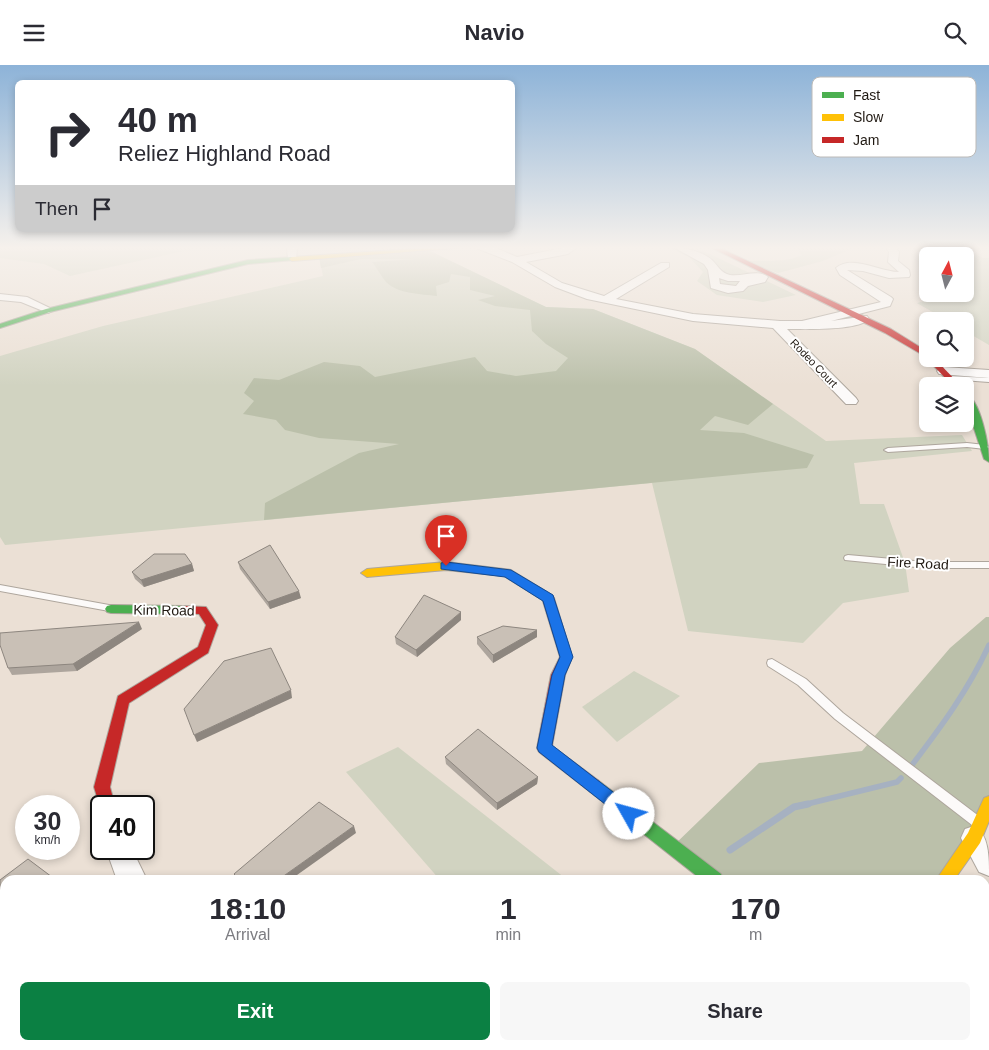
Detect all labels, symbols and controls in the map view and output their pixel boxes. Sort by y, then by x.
icon: menu [20,19,48,47]
icon: search [941,19,969,47]
text: Navio [465,20,524,45]
legend [812,77,976,157]
text: Fast [853,87,880,103]
icon: right [35,100,100,165]
text: 40 m [118,100,198,139]
text: Slow [853,109,884,125]
text: Jam [853,132,879,148]
text: Reliez Highland Road [118,141,331,166]
icon: arrive [88,195,116,223]
text: Then [35,198,78,219]
north arrow [919,247,974,303]
map controls [919,247,974,432]
button: search [919,312,974,367]
street label: Rodeo Court [788,336,840,390]
button: layers [919,377,974,432]
pin [425,515,467,566]
icon: arrive [432,522,460,550]
street label: Fire Road [887,553,949,573]
street label: Kim Road [133,601,195,619]
position arrow [602,787,654,839]
speed limit sign: 40 [90,795,155,860]
text: 30 [34,807,61,835]
text: km/h [34,833,61,847]
text: 18:10 [209,892,286,925]
text: 1 [500,892,517,925]
text: 170 [731,892,781,925]
text: Arrival [225,926,270,943]
text: min [495,926,521,943]
text: m [749,926,762,943]
button: Exit [20,982,490,1040]
button: Share [500,982,970,1040]

